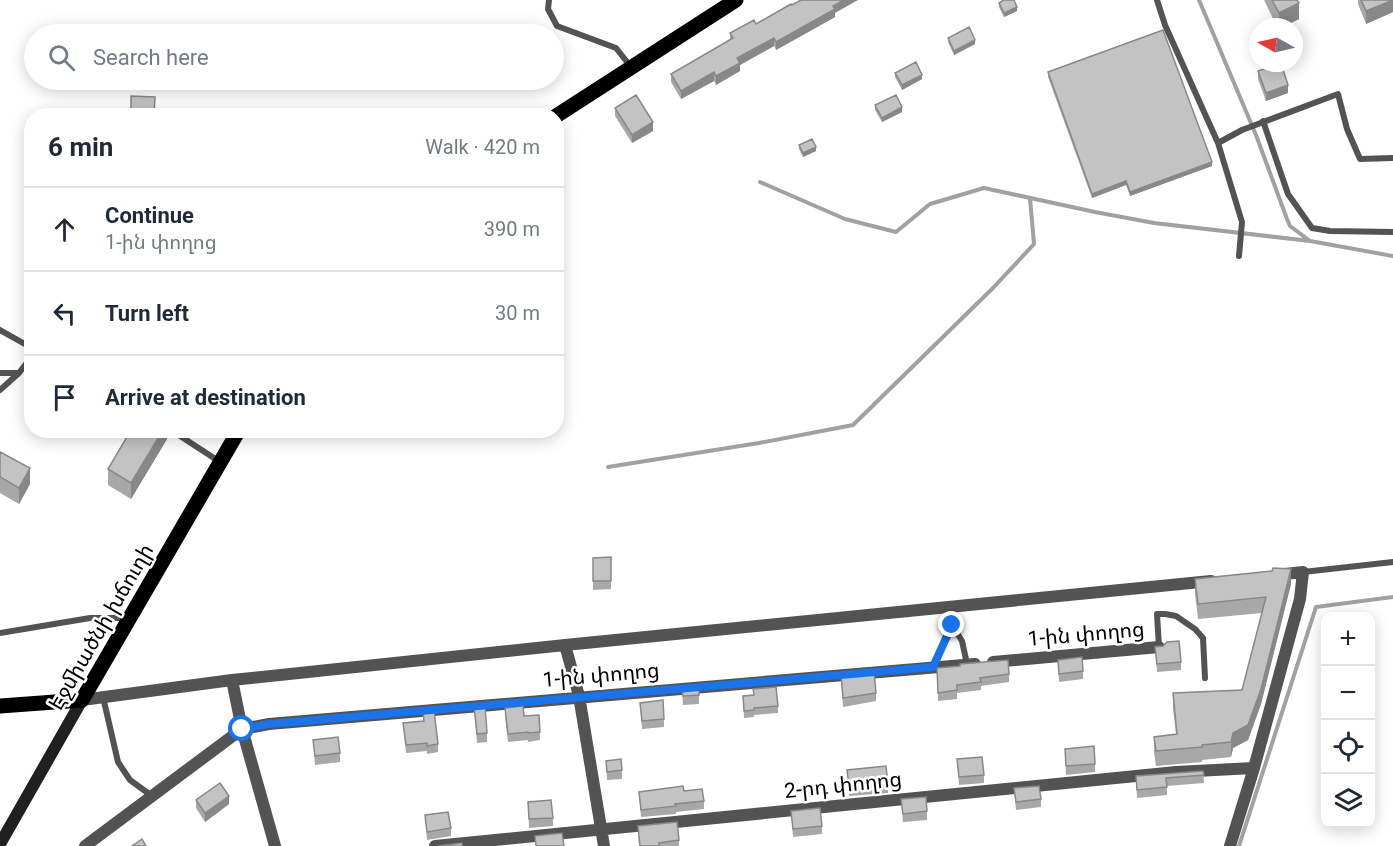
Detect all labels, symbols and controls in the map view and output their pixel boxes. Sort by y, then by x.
north arrow [1249,18,1303,72]
search box [24,24,564,90]
icon: search [45,41,78,74]
text: Search here [93,45,209,70]
text: 6 min [48,132,113,162]
text: Walk · 420 m [425,135,540,159]
text: Continue [105,203,194,228]
icon: ahead [48,213,81,246]
text: 390 m [484,217,540,241]
text: 1-ին փողոց [105,230,217,254]
icon: left [48,297,81,330]
text: Turn left [105,301,189,326]
text: 30 m [495,301,540,325]
icon: arrive [48,381,81,414]
text: Arrive at destination [105,385,306,410]
street label: Էջմիածնի խճուղի [44,540,158,714]
route end [938,611,964,637]
map controls [1321,612,1375,828]
button: + [1321,612,1375,666]
street label: 1-ին փողոց [1027,617,1145,651]
street label: 1-ին փողոց [542,658,660,692]
button: − [1321,666,1375,720]
route start [228,715,254,741]
button: locate [1321,720,1375,774]
street label: 2-րդ փողոց [783,767,903,803]
button: layers [1321,774,1375,828]

